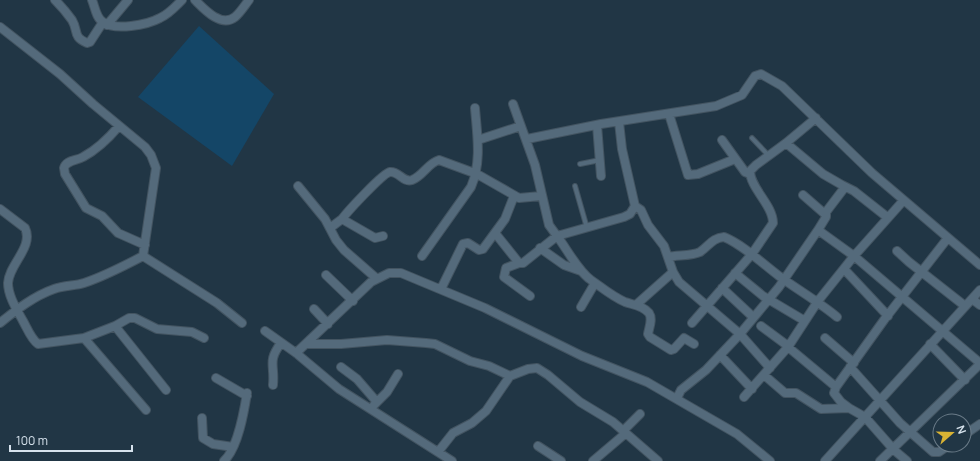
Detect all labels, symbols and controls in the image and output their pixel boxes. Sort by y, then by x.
north arrow [932,413,972,453]
text: N [953,423,970,436]
scale bar [10,427,132,453]
text: 100 m [16,432,48,449]

